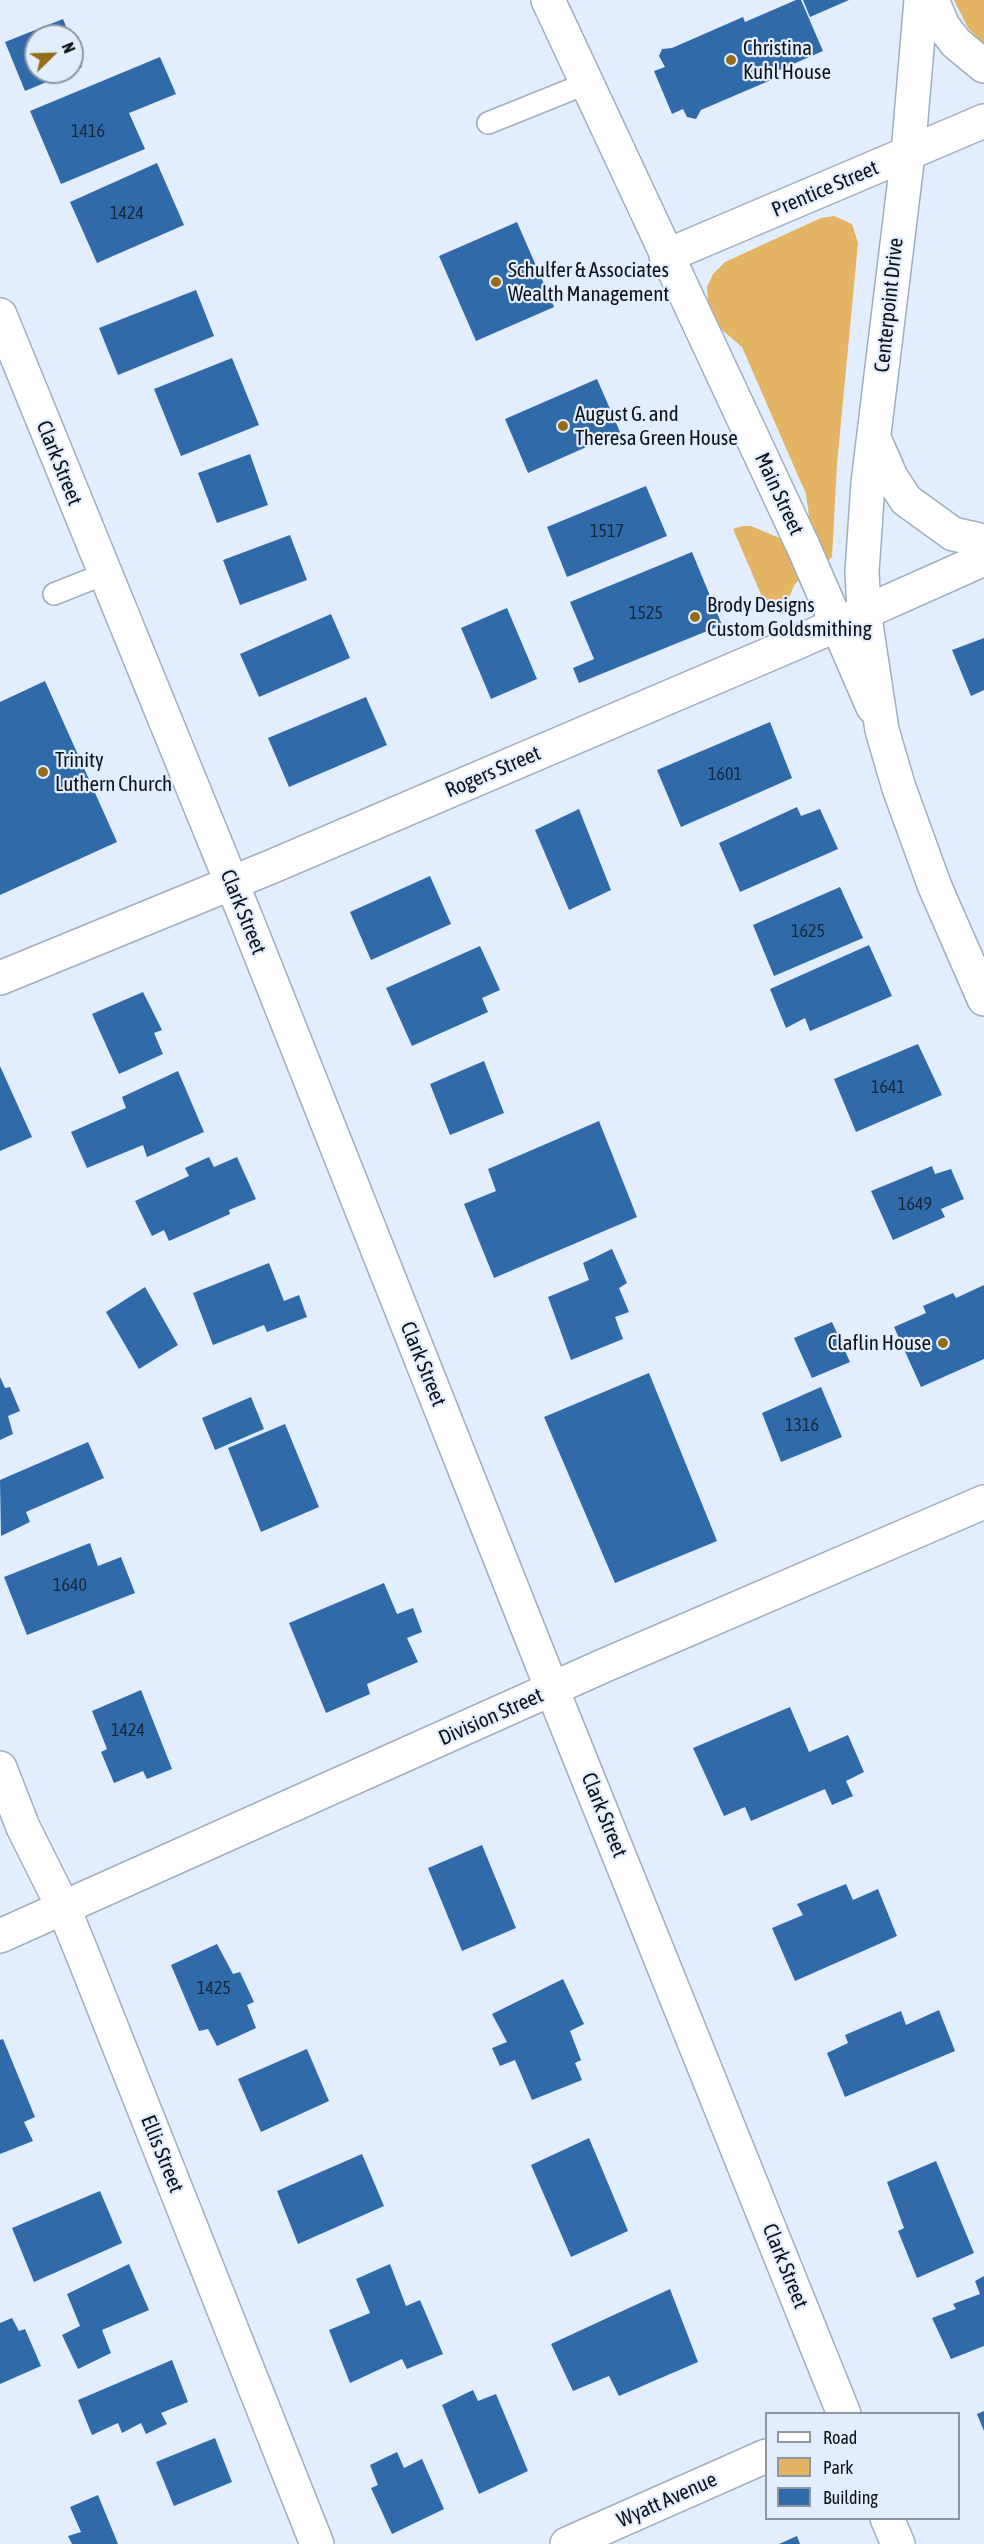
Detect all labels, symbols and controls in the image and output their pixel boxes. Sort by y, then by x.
north arrow [24,24,84,84]
place label: Christina Kuhl House [743,35,831,85]
text: N [59,40,79,56]
marker: Christina Kuhl House [724,53,738,67]
house number: 1416 [71,120,105,142]
street label: Prentice Street [768,155,882,223]
house number: 1424 [110,202,144,224]
street label: Centerpoint Drive [869,236,909,374]
place label: Schulfer & Associates Wealth Management [508,257,669,307]
marker: Schulfer & Associates Wealth Management [489,275,503,289]
place label: August G. and Theresa Green House [575,401,738,451]
street label: Clark Street [31,417,87,509]
marker: August G. and Theresa Green House [556,419,570,433]
street label: Main Street [749,449,809,539]
house number: 1517 [590,520,624,542]
place label: Brody Designs Custom Goldsmithing [707,592,872,642]
house number: 1525 [629,602,663,624]
marker: Brody Designs Custom Goldsmithing [688,610,702,624]
street label: Rogers Street [442,741,544,803]
place label: Trinity Luthern Church [55,747,172,797]
house number: 1601 [708,763,742,785]
marker: Trinity Luthern Church [36,765,50,779]
street label: Clark Street [215,866,271,958]
house number: 1625 [791,920,825,942]
house number: 1641 [871,1076,905,1098]
house number: 1649 [898,1193,932,1215]
street label: Clark Street [395,1318,451,1410]
place label: Claflin House [828,1330,931,1356]
marker: Claflin House [936,1336,950,1350]
house number: 1316 [785,1414,819,1436]
house number: 1640 [53,1574,87,1596]
street label: Division Street [435,1683,547,1751]
house number: 1424 [111,1719,145,1741]
street label: Clark Street [576,1769,632,1861]
house number: 1425 [197,1977,231,1999]
street label: Ellis Street [135,2112,189,2196]
street label: Clark Street [757,2220,813,2312]
legend [765,2412,960,2520]
text: Road [823,2427,857,2448]
text: Park [823,2457,853,2478]
street label: Wyatt Avenue [613,2467,721,2533]
text: Building [823,2487,878,2508]

